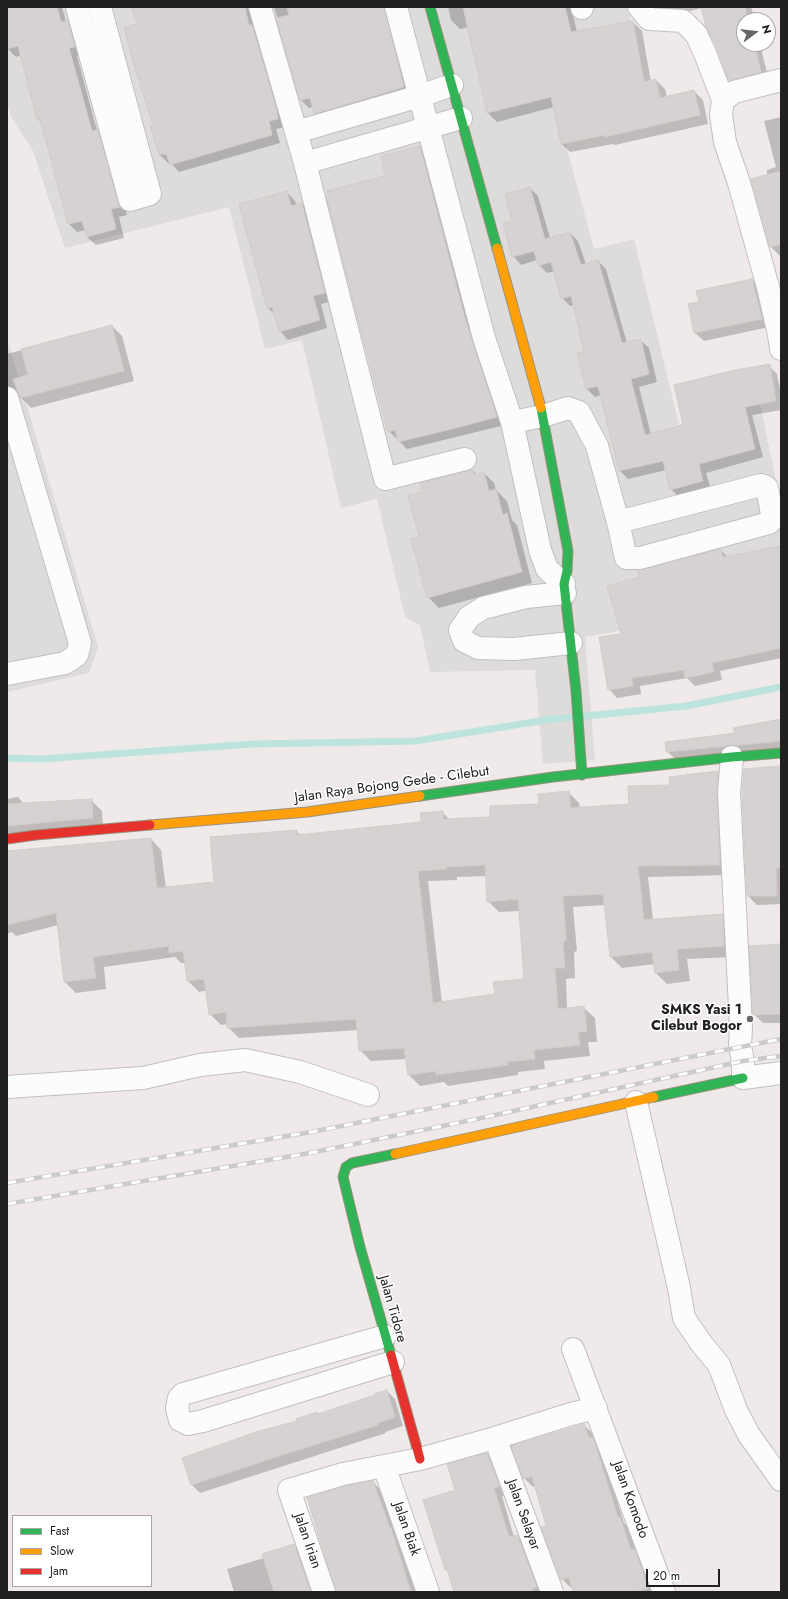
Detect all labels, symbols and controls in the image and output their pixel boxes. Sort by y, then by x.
north arrow [736,12,776,52]
text: N [758,23,775,35]
street label: Jalan Raya Bojong Gede - Cilebut [294,763,490,807]
place label: SMKS Yasi 1 Cilebut Bogor [651,1003,742,1036]
marker: SMKS Yasi 1 Cilebut Bogor [745,1014,755,1024]
street label: Jalan Tidore [374,1273,410,1345]
street label: Jalan Komodo [608,1459,652,1541]
street label: Jalan Selayar [502,1477,544,1553]
street label: Jalan Biak [389,1500,423,1558]
street label: Jalan Irian [290,1511,324,1571]
legend [12,1515,152,1587]
text: Fast [50,1522,69,1540]
text: Slow [50,1542,74,1560]
scale bar [648,1561,722,1587]
text: Jam [50,1562,68,1580]
text: 20 m [653,1567,680,1585]

